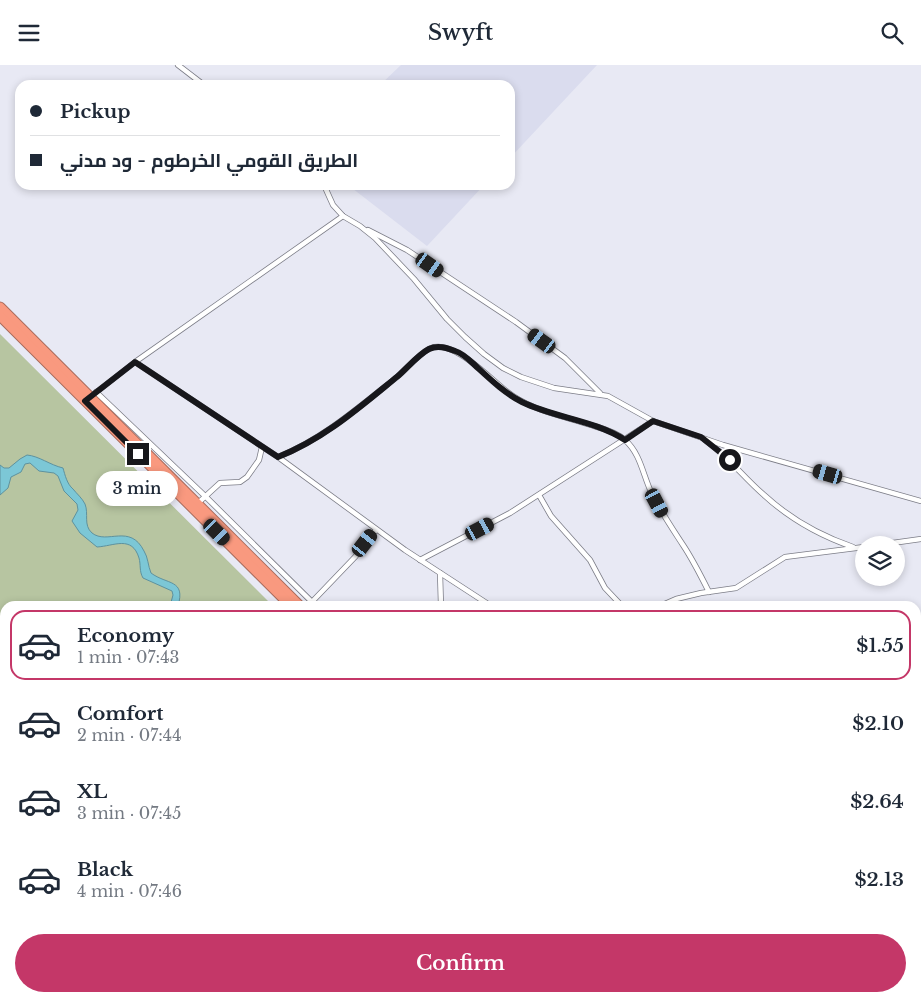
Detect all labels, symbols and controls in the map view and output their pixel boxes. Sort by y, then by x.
icon: menu [15,19,43,47]
text: Swyft [428,19,493,46]
icon: search [878,19,906,47]
text: Pickup [60,100,131,123]
text: الطريق القومي الخرطوم - ود مدني [60,149,358,172]
car [413,250,446,280]
car [525,326,558,356]
route end [127,443,149,465]
route start [719,449,741,471]
car [811,463,844,485]
callout: 3 min [97,471,179,507]
text: 3 min [112,478,162,498]
car [643,486,670,520]
car [463,515,496,543]
car [201,516,232,548]
car [349,527,380,559]
map controls [855,536,905,586]
button: layers [855,536,905,586]
icon: car [17,623,62,668]
text: Economy [77,624,174,647]
text: $1.55 [856,634,904,657]
text: 1 min · 07:43 [77,647,179,667]
icon: car [17,701,62,746]
text: Comfort [77,702,164,725]
text: $2.10 [852,712,904,735]
text: 2 min · 07:44 [77,725,182,745]
icon: car [17,779,62,824]
text: XL [77,780,107,803]
text: $2.64 [850,790,904,813]
text: 3 min · 07:45 [77,803,181,823]
icon: car [17,857,62,902]
text: Black [77,858,133,881]
text: $2.13 [854,868,904,891]
text: 4 min · 07:46 [77,881,182,901]
button: Confirm [15,934,906,992]

